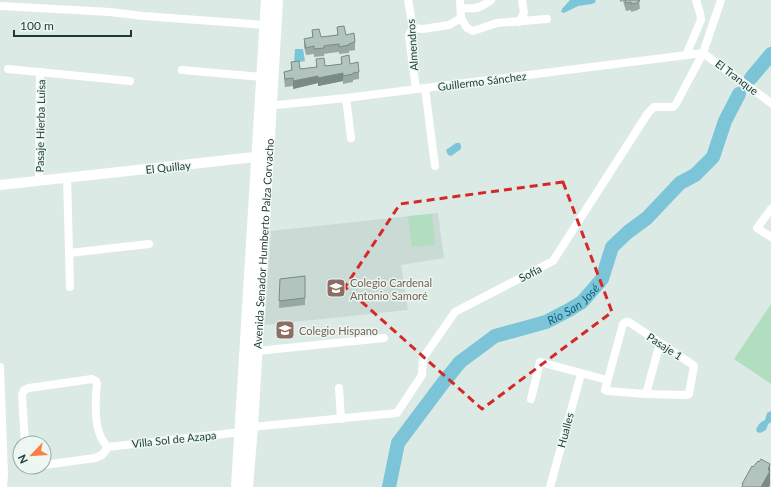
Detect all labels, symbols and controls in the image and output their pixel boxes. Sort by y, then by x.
scale bar [14,12,131,38]
text: 100 m [20,18,54,33]
street label: Almendros [404,18,420,71]
street label: El Tranque [713,57,761,97]
street label: Guillermo Sánchez [437,69,527,93]
street label: Pasaje Hierba Luisa [33,79,47,173]
street label: Avenida Senador Humberto Palza Corvacho [250,138,275,349]
street label: El Quillay [145,158,192,176]
street label: Sofía [516,262,544,284]
place label: Colegio Cardenal Antonio Samoré [350,276,432,302]
school or university icon: Colegio Cardenal Antonio Samoré [325,277,347,299]
water label: Río San José [544,280,602,328]
school or university icon: Colegio Hispano [274,319,296,341]
place label: Colegio Hispano [299,324,378,337]
street label: Pasaje 1 [645,330,685,362]
street label: Hualles [554,411,576,449]
street label: Villa Sol de Azapa [131,428,217,450]
north arrow [12,435,52,475]
text: N [15,453,30,466]

